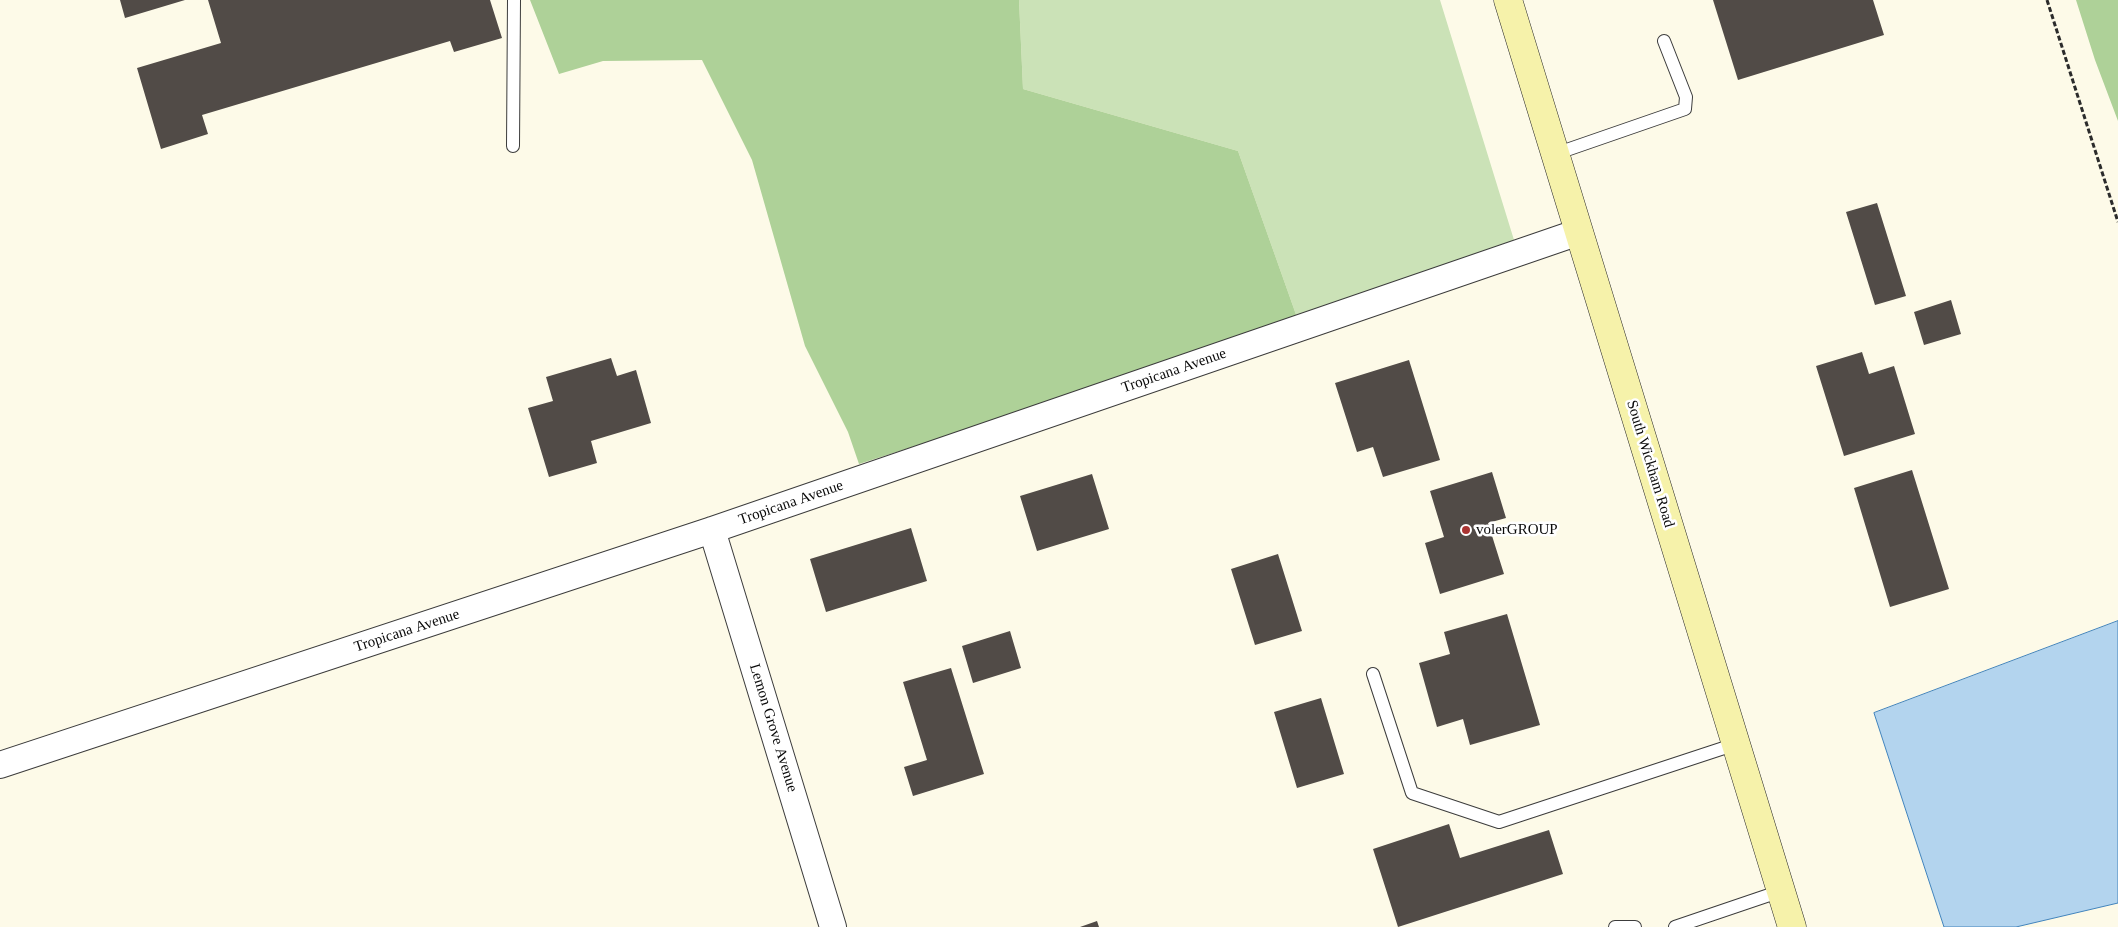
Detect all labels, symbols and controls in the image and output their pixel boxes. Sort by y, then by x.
street label: Tropicana Avenue [1119,345,1229,397]
street label: South Wickham Road [1622,398,1678,530]
street label: Tropicana Avenue [736,477,846,529]
place label: volerGROUP [1476,521,1558,539]
marker: volerGROUP [1460,524,1472,536]
street label: Tropicana Avenue [352,606,462,656]
street label: Lemon Grove Avenue [745,662,801,794]

